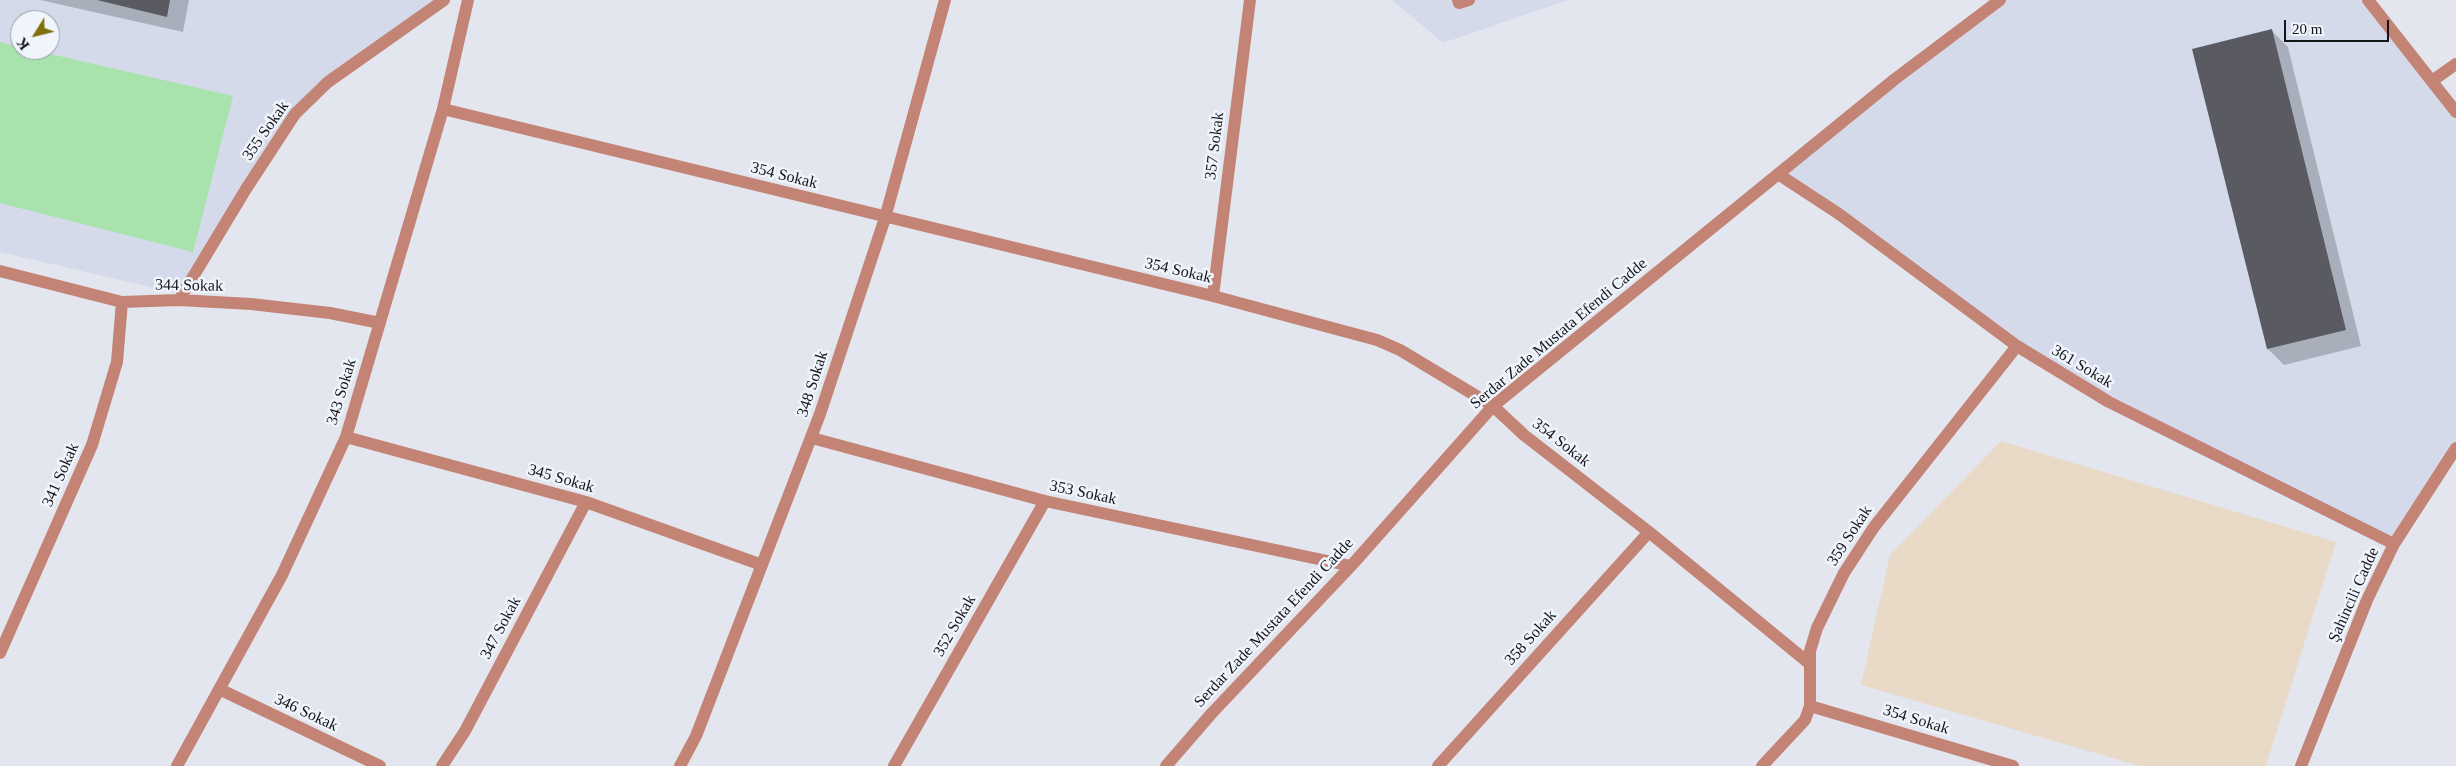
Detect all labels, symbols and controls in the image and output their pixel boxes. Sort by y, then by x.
north arrow [10,10,60,60]
scale bar [2286,10,2391,42]
text: 20 m [2292,21,2322,37]
text: K [14,35,33,52]
street label: 355 Sokak [239,98,293,164]
street label: 357 Sokak [1201,111,1229,181]
street label: 354 Sokak [749,158,819,194]
street label: 354 Sokak [1143,254,1213,288]
street label: Serdar Zade Mustata Efendi Cadde [1467,254,1651,414]
street label: 344 Sokak [155,276,223,296]
street label: 361 Sokak [2048,341,2116,393]
street label: 348 Sokak [793,349,833,419]
street label: 343 Sokak [323,357,361,427]
street label: 354 Sokak [1528,415,1594,471]
street label: 341 Sokak [38,440,84,510]
street label: 345 Sokak [526,460,596,498]
street label: 353 Sokak [1048,477,1118,509]
street label: 359 Sokak [1823,502,1877,570]
street label: Serdar Zade Mustata Efendi Cadde [1190,534,1358,712]
street label: Şahincili Cadde [2325,545,2383,645]
street label: 352 Sokak [930,592,980,660]
street label: 347 Sokak [477,593,525,663]
street label: 358 Sokak [1501,606,1561,670]
street label: 346 Sokak [271,690,341,736]
street label: 354 Sokak [1881,701,1951,739]

